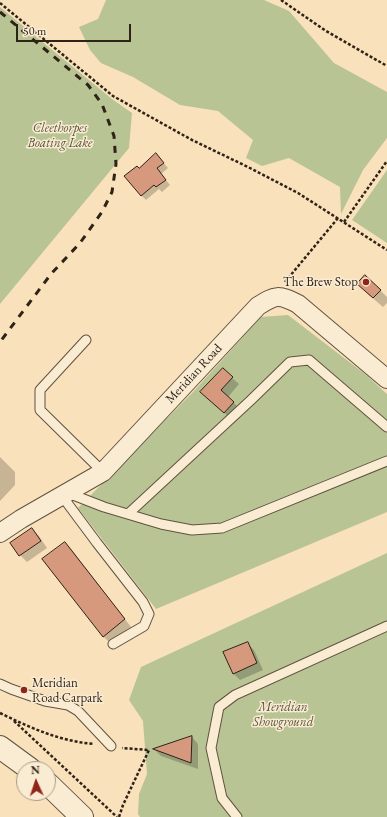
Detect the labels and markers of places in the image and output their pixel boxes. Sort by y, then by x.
place label: The Brew Stop [283,274,358,290]
marker: The Brew Stop [361,277,371,287]
place label: Meridian Road Carpark [32,675,103,706]
marker: Meridian Road Carpark [19,685,29,695]

